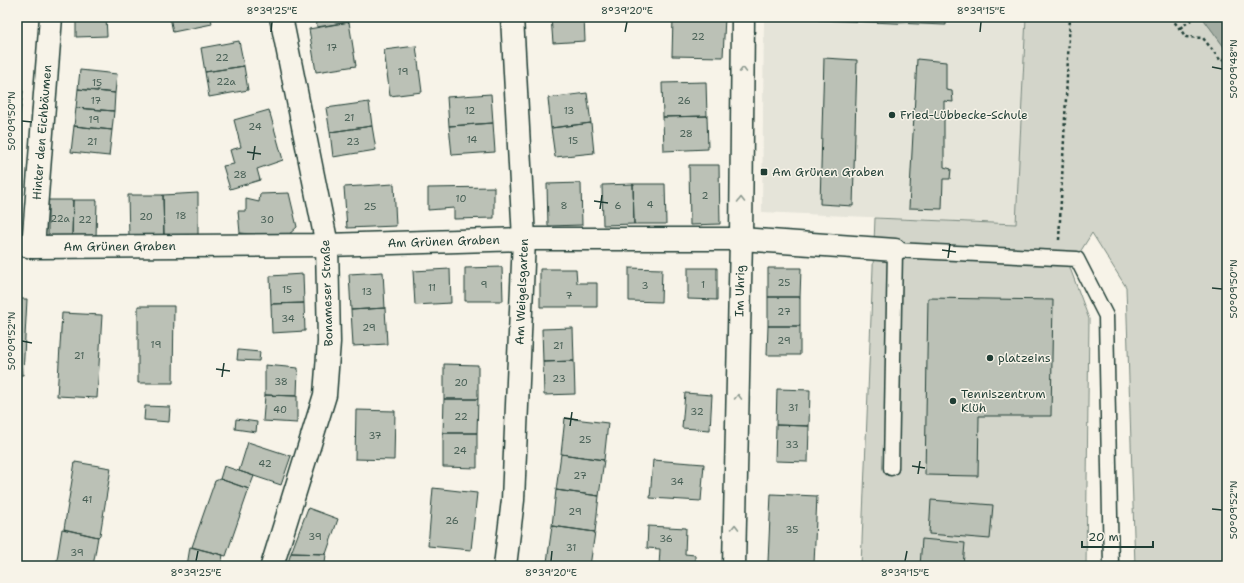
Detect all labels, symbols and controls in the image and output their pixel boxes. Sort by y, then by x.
text: 8°39'25"E [246,4,298,17]
text: 8°39'20"E [601,4,653,17]
text: 8°39'15"E [957,4,1005,17]
house number: 22 [691,30,705,43]
text: 50°09'48"N [1227,39,1240,99]
house number: 17 [327,41,337,54]
house number: 22 [215,51,229,64]
street label: Hinter den Eichbäumen [29,64,55,200]
house number: 19 [398,65,408,78]
one-way arrow [738,67,747,73]
house number: 22a [216,75,236,88]
house number: 15 [92,76,102,89]
text: 50°09'50"N [5,91,18,151]
house number: 17 [91,94,101,107]
house number: 26 [677,94,691,107]
house number: 12 [465,104,475,117]
house number: 13 [564,104,574,117]
place label: Fried-Lübbecke-Schule [900,107,1028,123]
marker: Fried-Lübbecke-Schule [887,110,897,120]
house number: 21 [344,111,354,124]
house number: 19 [89,113,99,126]
house number: 24 [248,120,262,133]
house number: 28 [679,127,693,140]
house number: 14 [467,133,477,146]
house number: 15 [568,134,578,147]
house number: 21 [87,135,97,148]
house number: 23 [346,135,360,148]
place label: Am Grünen Graben [772,164,884,180]
marker: Am Grünen Graben [759,167,769,177]
house number: 28 [233,168,247,181]
house number: 2 [702,189,709,202]
house number: 10 [456,192,466,205]
one-way arrow [737,197,745,203]
house number: 4 [647,198,654,211]
house number: 8 [561,199,568,212]
house number: 6 [615,199,622,212]
house number: 25 [364,200,376,213]
house number: 18 [175,209,187,222]
house number: 20 [139,210,153,223]
house number: 22a [50,212,70,225]
house number: 22 [78,213,92,226]
house number: 30 [260,213,274,226]
street label: Am Grünen Graben [387,232,500,251]
street label: Am Grünen Graben [63,238,176,255]
street label: Am Weigelsgarten [512,238,532,345]
street label: Bonameser Straße [317,239,337,347]
text: 50°09'50"N [1227,259,1240,319]
street label: Im Uhrig [731,265,748,317]
house number: 25 [778,276,790,289]
house number: 9 [481,278,488,291]
house number: 1 [701,278,705,291]
house number: 3 [642,279,649,292]
house number: 11 [428,281,436,294]
house number: 15 [282,283,292,296]
house number: 13 [362,285,372,298]
house number: 7 [566,289,573,302]
house number: 27 [777,305,791,318]
text: 50°09'52"N [5,312,18,370]
house number: 34 [281,312,295,325]
house number: 29 [362,321,376,334]
house number: 29 [777,334,791,347]
house number: 19 [151,338,161,351]
house number: 21 [553,339,563,352]
house number: 21 [74,349,84,362]
place label: platzeins [998,350,1051,366]
marker: platzeins [985,353,995,363]
house number: 23 [552,372,566,385]
house number: 38 [274,375,288,388]
house number: 20 [454,376,468,389]
place label: Tenniszentrum Klüh [961,386,1045,416]
one-way arrow [734,394,742,400]
marker: Tenniszentrum Klüh [948,396,958,406]
house number: 31 [788,401,798,414]
house number: 40 [273,403,287,416]
house number: 32 [690,405,704,418]
house number: 22 [454,410,468,423]
house number: 37 [368,429,382,442]
house number: 25 [579,433,591,446]
house number: 33 [785,438,799,451]
house number: 24 [453,444,467,457]
house number: 42 [258,457,272,470]
house number: 27 [573,469,587,482]
house number: 34 [670,475,684,488]
text: 50°09'52"N [1227,481,1240,539]
house number: 41 [82,493,92,506]
house number: 29 [568,505,582,518]
house number: 26 [445,514,459,527]
house number: 35 [786,523,798,536]
scale bar [1082,523,1153,549]
one-way arrow [731,524,739,530]
text: 20 m [1088,529,1119,545]
house number: 39 [308,530,322,543]
house number: 36 [659,532,673,545]
house number: 31 [566,541,576,554]
house number: 39 [70,546,84,559]
text: 8°39'25"E [170,566,222,579]
text: 8°39'20"E [525,566,577,579]
text: 8°39'15"E [881,566,929,579]

